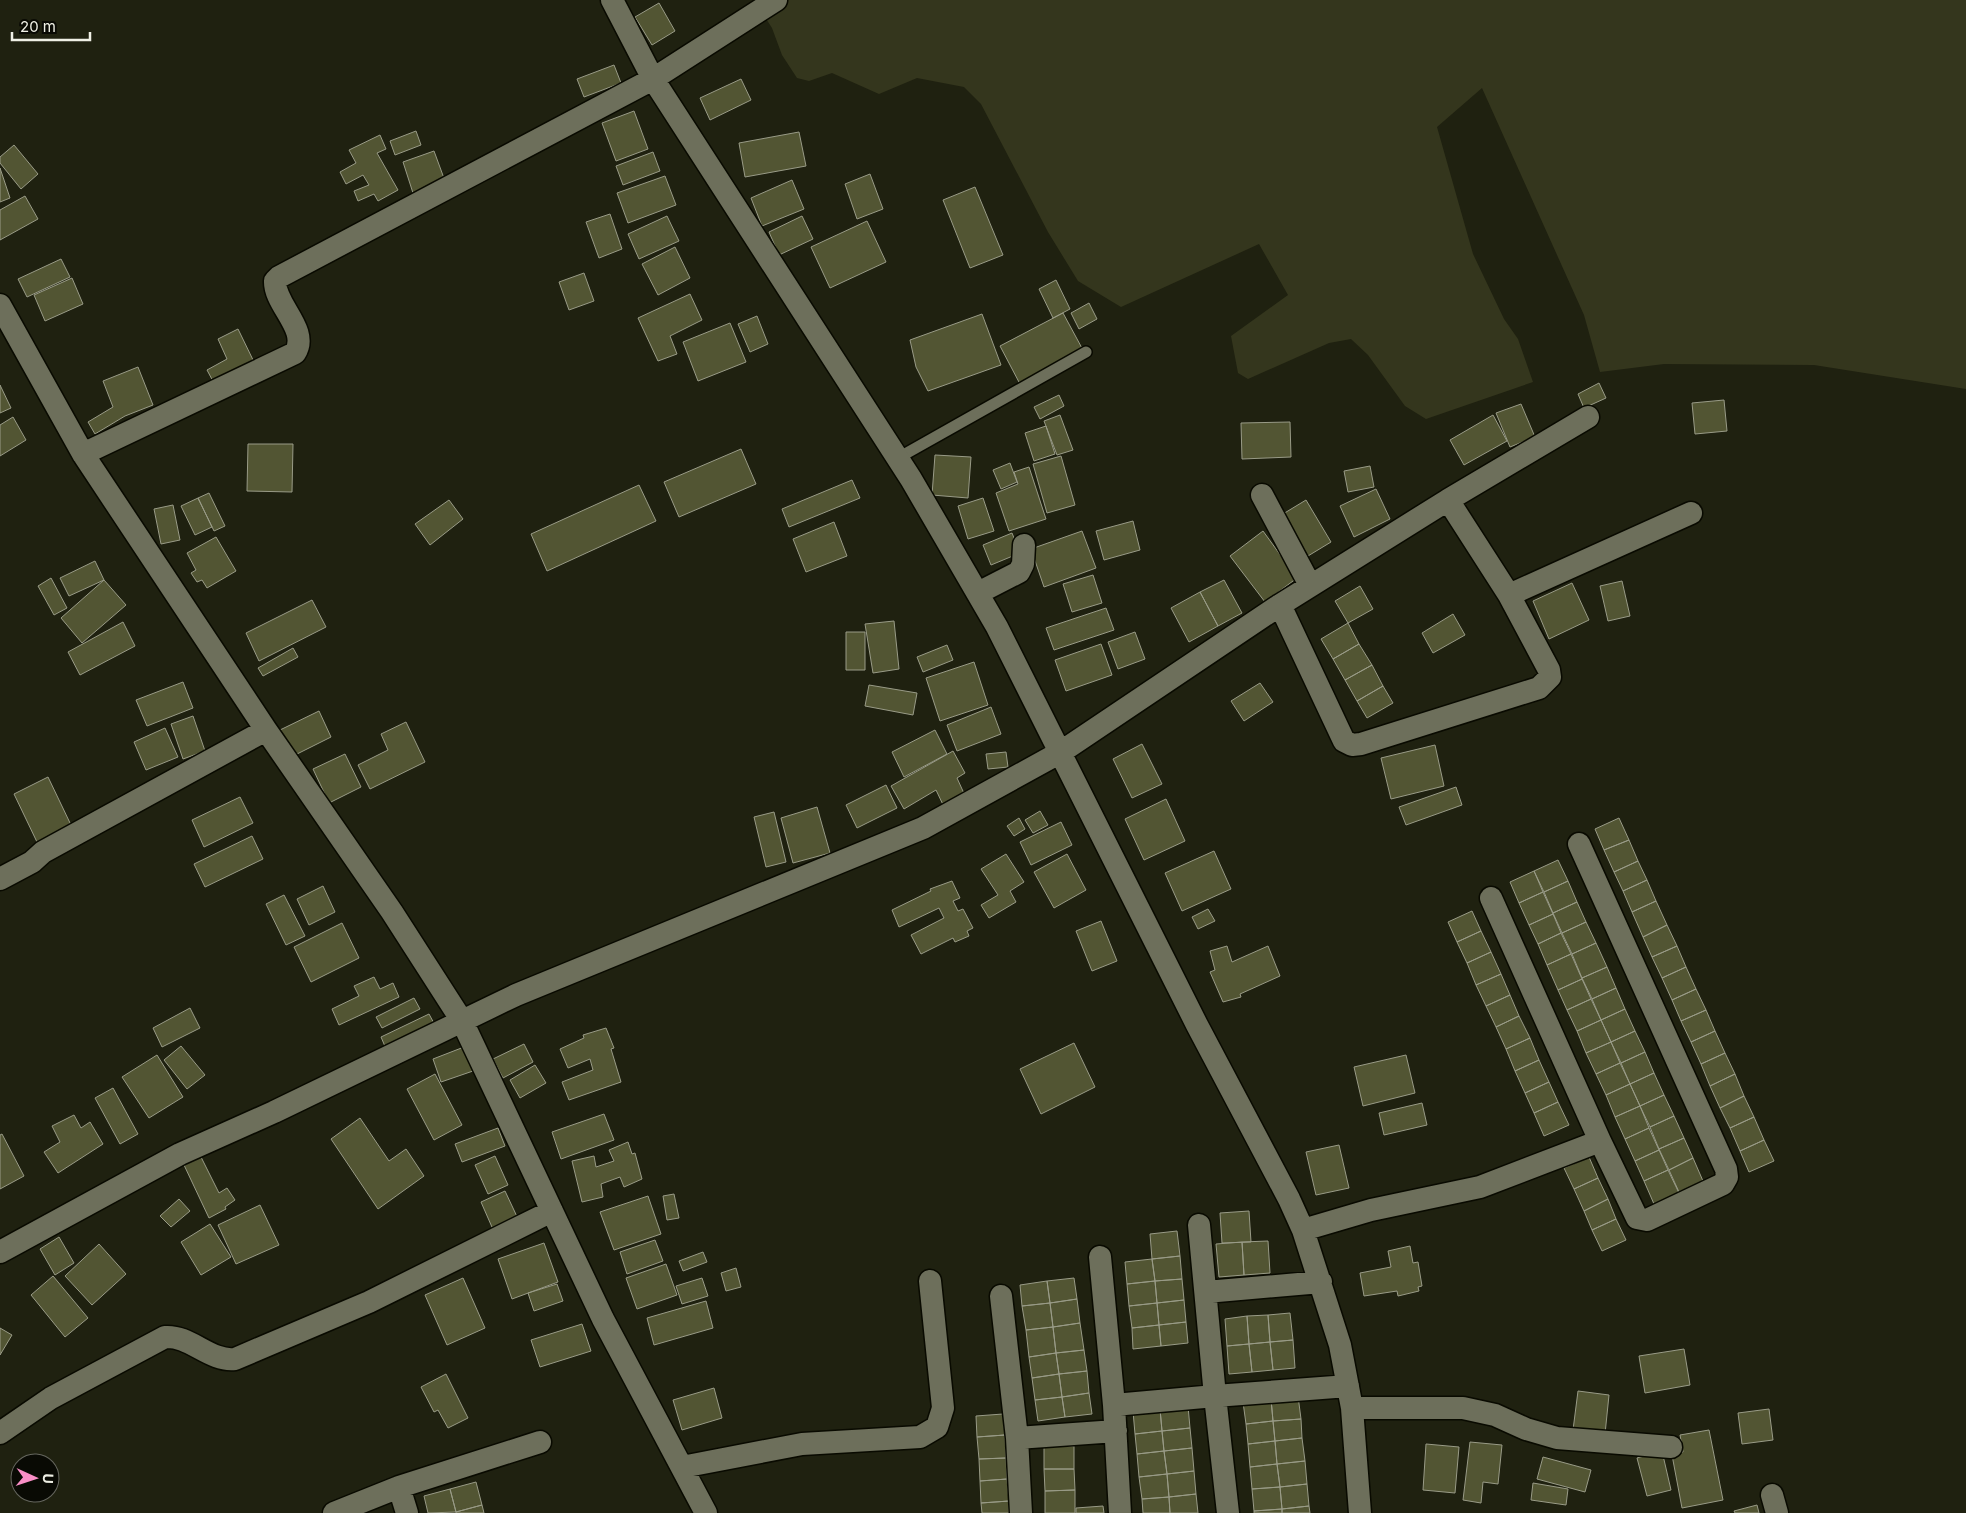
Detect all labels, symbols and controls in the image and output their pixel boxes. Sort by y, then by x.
scale bar [12,10,90,42]
text: 20 m [20,17,56,36]
north arrow [10,1453,60,1503]
text: U [40,1473,57,1484]

